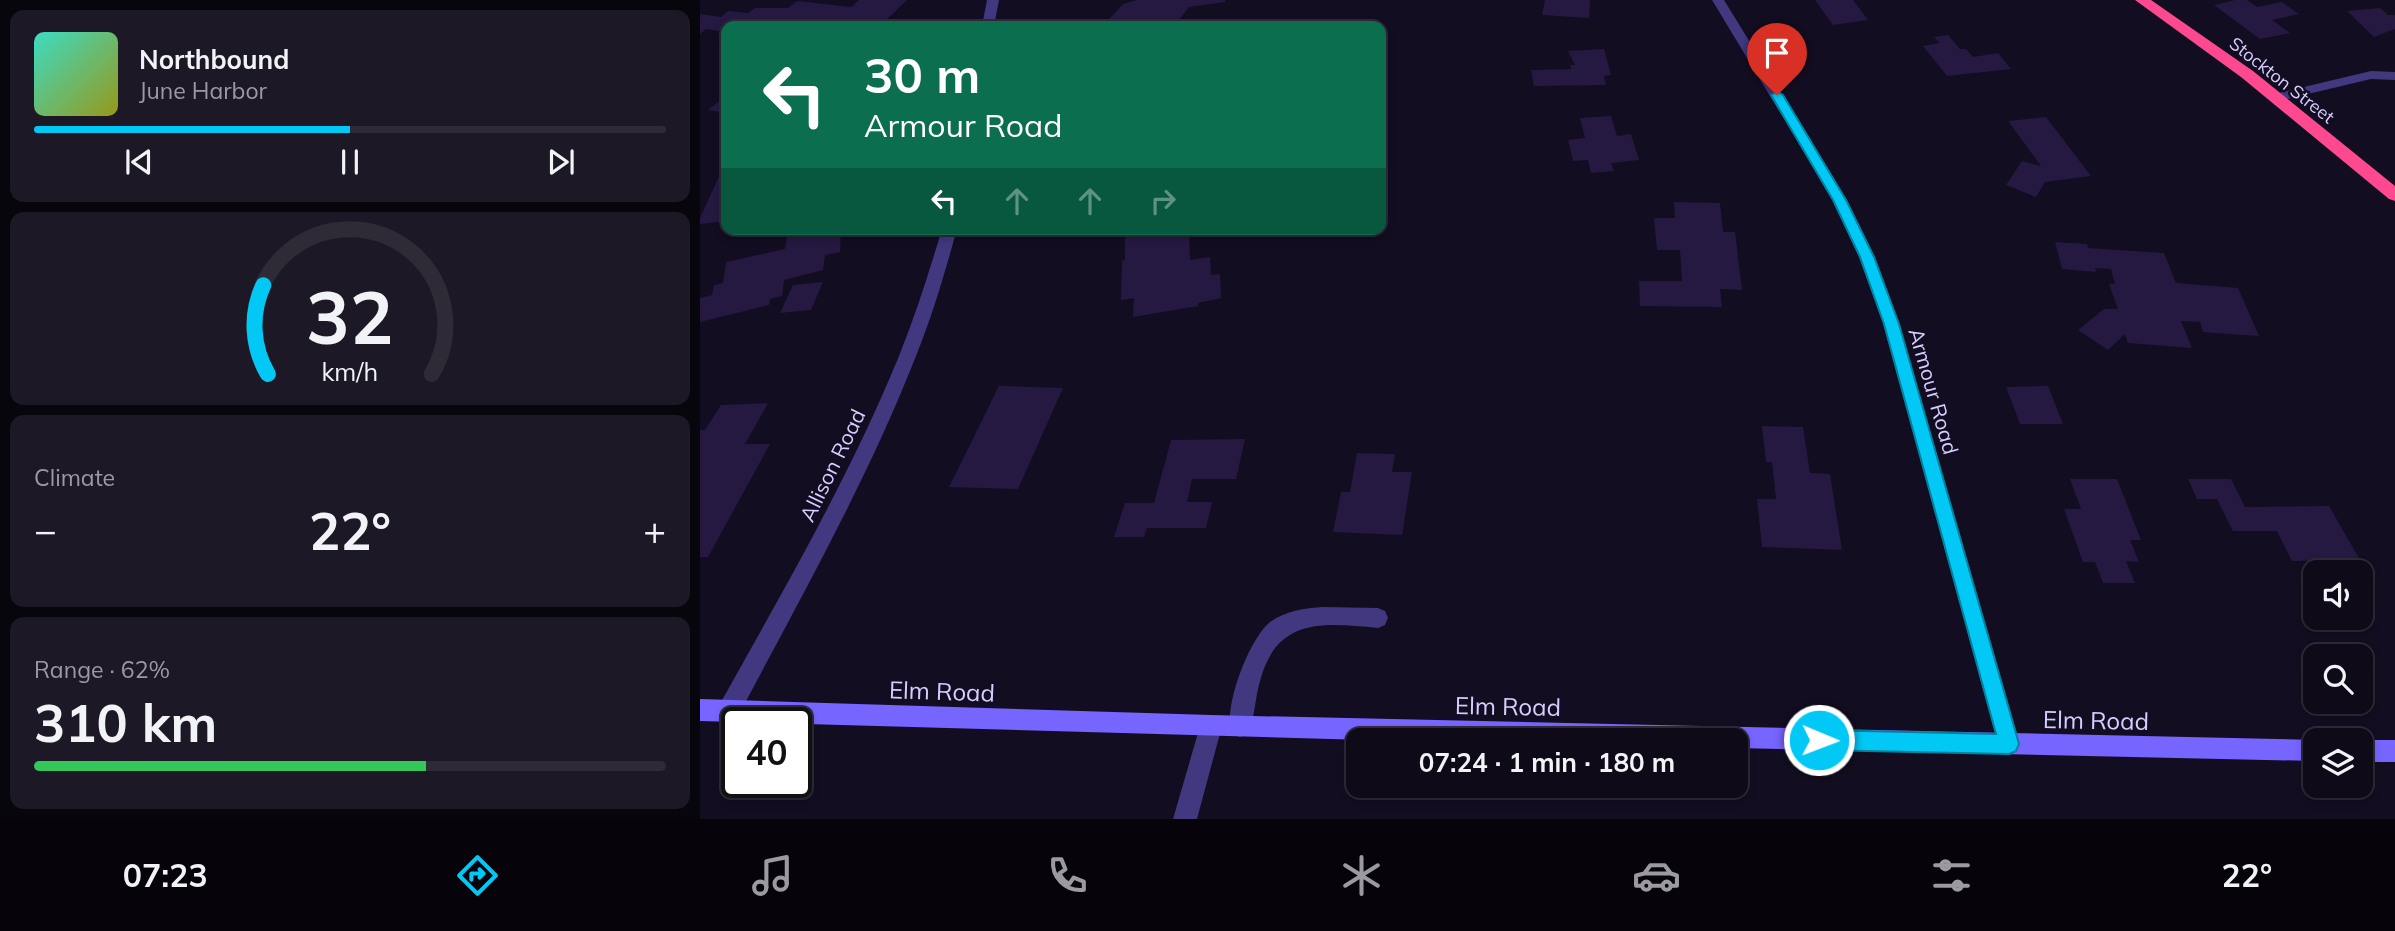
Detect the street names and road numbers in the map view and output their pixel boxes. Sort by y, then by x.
street label: Stockton Street [2225,32,2339,128]
street label: Armour Road [1904,325,1964,457]
street label: Allison Road [794,404,870,526]
street label: Elm Road [889,674,995,708]
street label: Elm Road [1455,690,1561,722]
street label: Elm Road [2043,704,2149,736]

